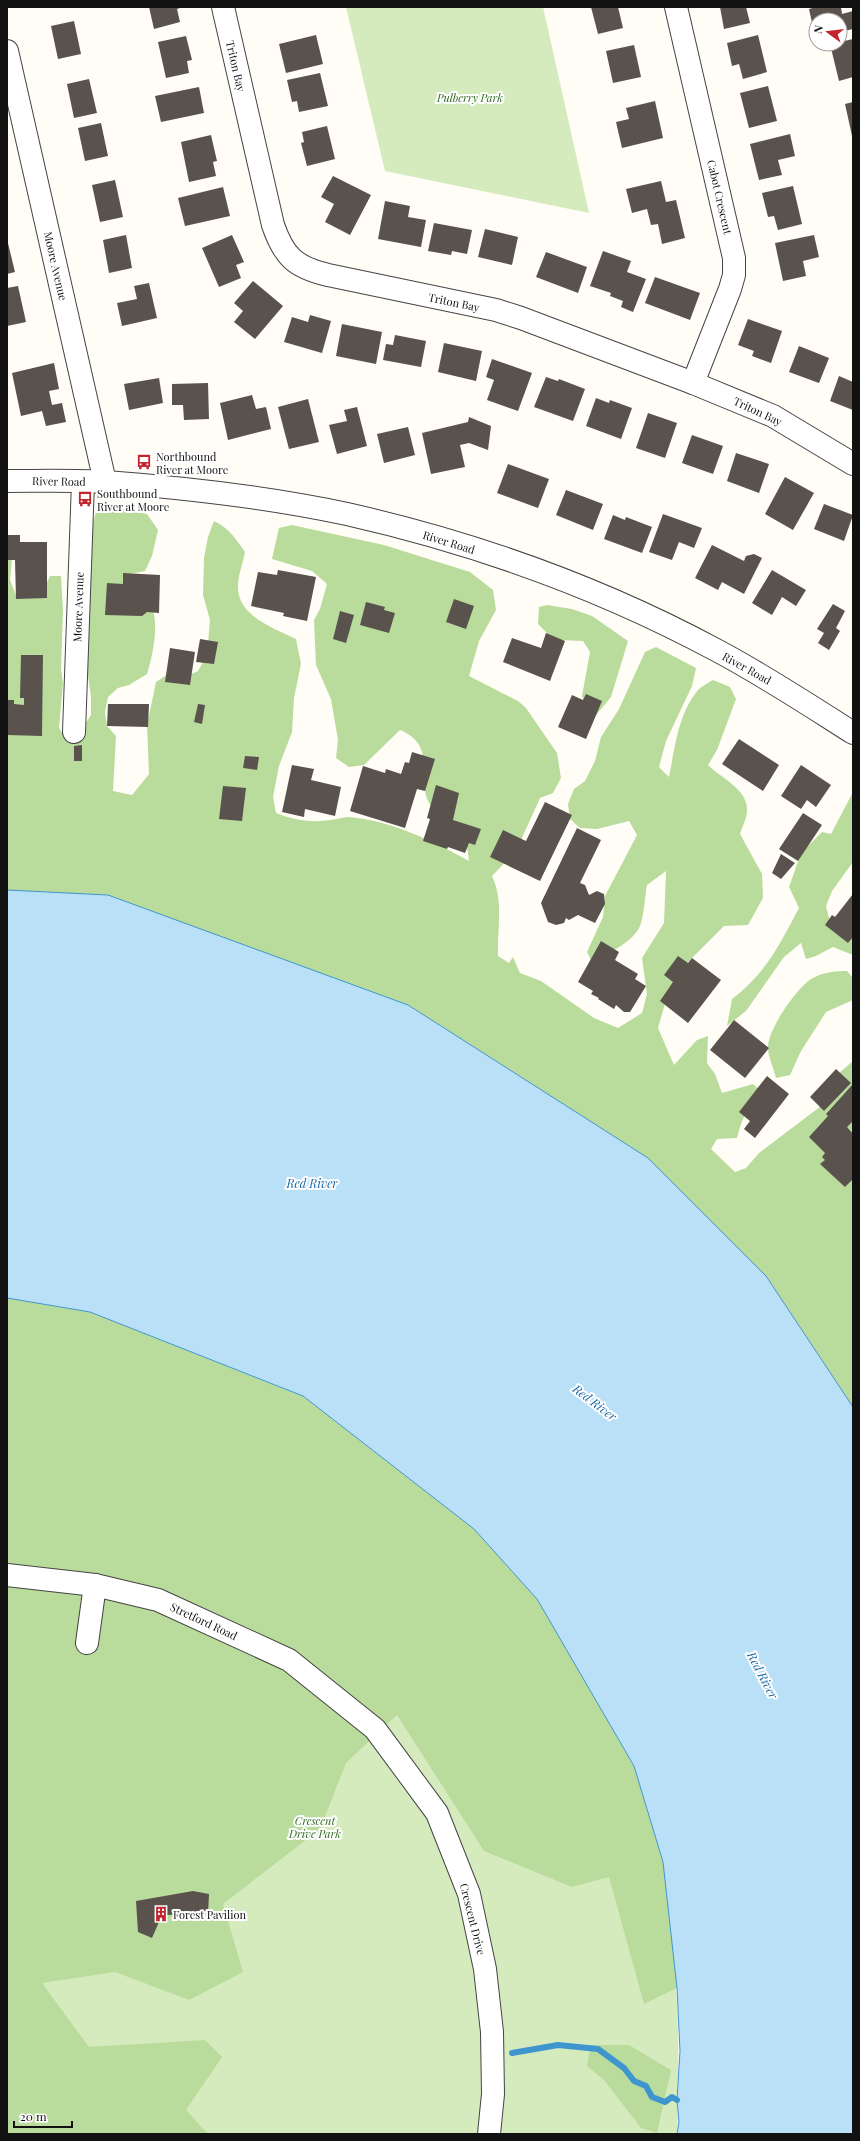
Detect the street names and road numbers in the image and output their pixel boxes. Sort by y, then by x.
street label: Triton Bay [223,39,249,93]
street label: Cabot Crescent [704,158,736,236]
street label: Moore Avenue [41,230,71,302]
street label: Triton Bay [427,289,481,315]
street label: Triton Bay [731,393,785,429]
street label: River Road [32,473,87,489]
street label: River Road [421,527,477,557]
street label: Moore Avenue [69,571,87,642]
street label: River Road [720,648,775,688]
street label: Stretford Road [168,1599,240,1643]
street label: Crescent Drive [457,1881,489,1957]

